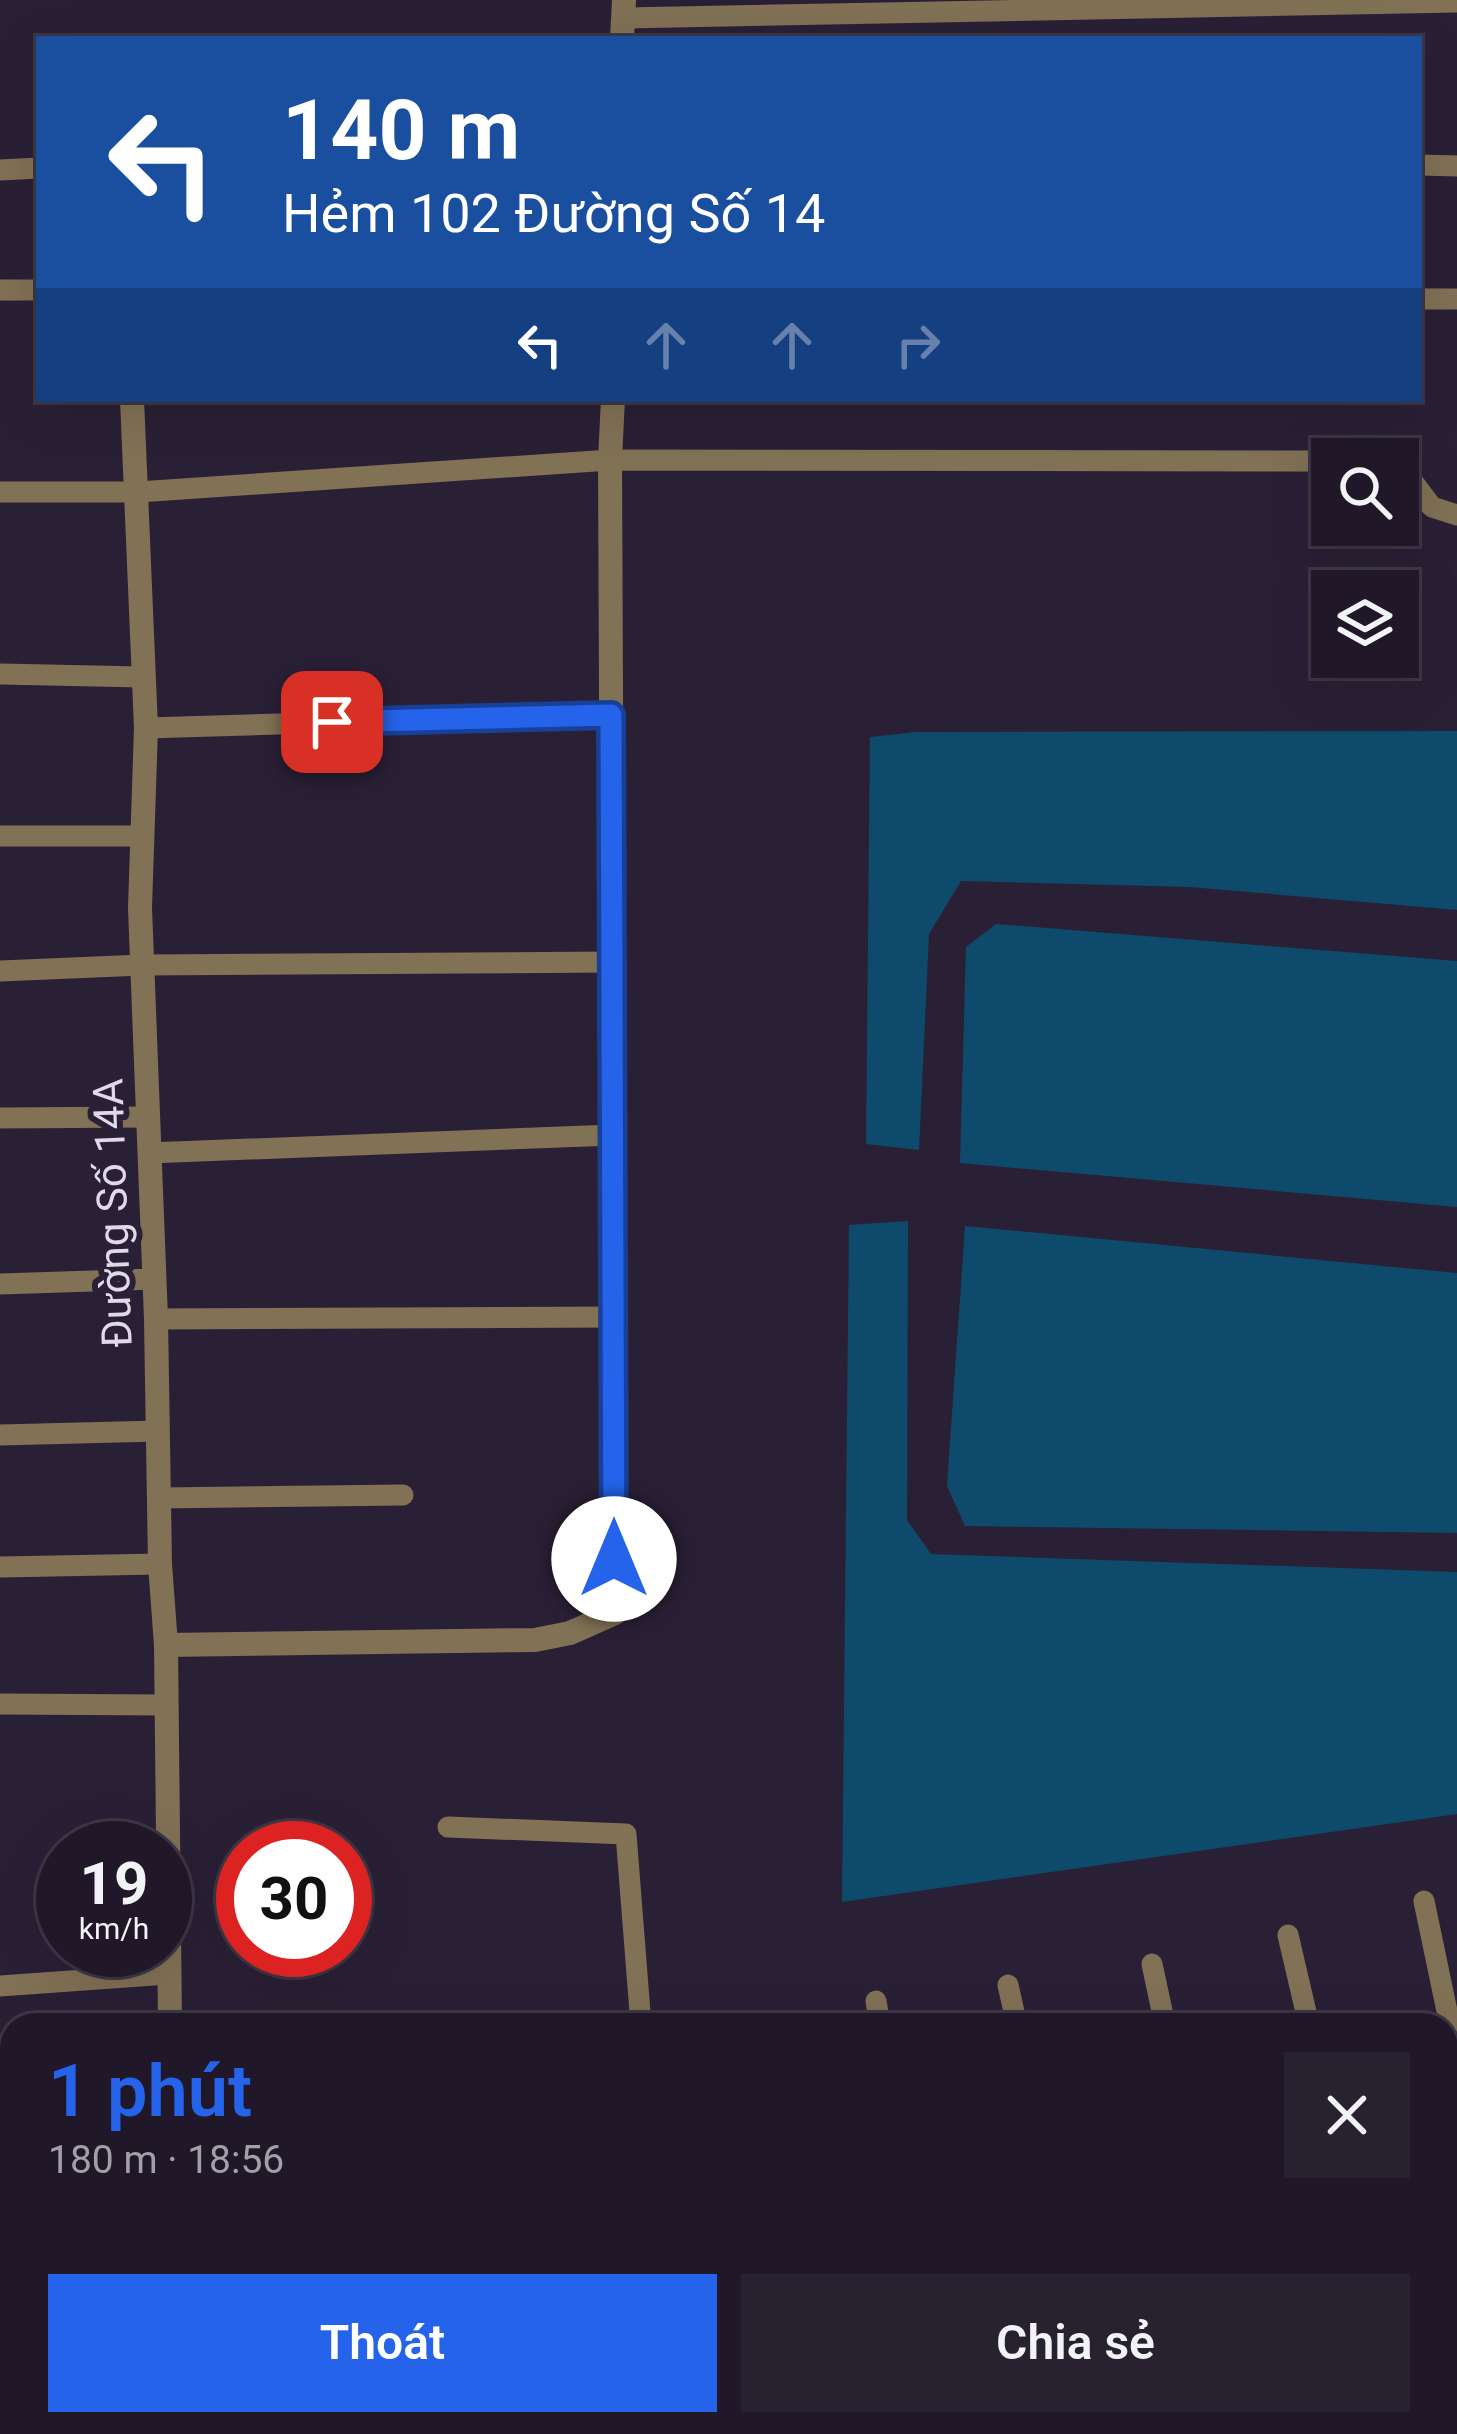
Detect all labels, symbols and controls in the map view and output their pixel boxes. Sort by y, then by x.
text: 140 m [282,81,520,180]
icon: left [84,84,240,240]
text: Hẻm 102 Đường Số 14 [282,182,825,245]
icon: left [507,312,573,378]
icon: ahead [633,312,699,378]
icon: ahead [759,312,825,378]
icon: right [885,312,951,378]
map controls [1311,438,1419,678]
button: search [1311,438,1419,546]
button: layers [1311,570,1419,678]
pin [281,671,383,773]
icon: arrive [299,689,365,755]
street label: Đường Số 14A [83,1078,142,1348]
position arrow [551,1496,677,1622]
speed limit sign: 30 [216,1821,372,1977]
text: 19 [80,1848,148,1919]
text: km/h [79,1911,149,1946]
text: 1 phút [48,2049,252,2134]
button: close [1284,2052,1410,2178]
text: 180 m · 18:56 [48,2137,284,2183]
button: Thoát [48,2274,717,2412]
button: Chia sẻ [741,2274,1410,2412]

